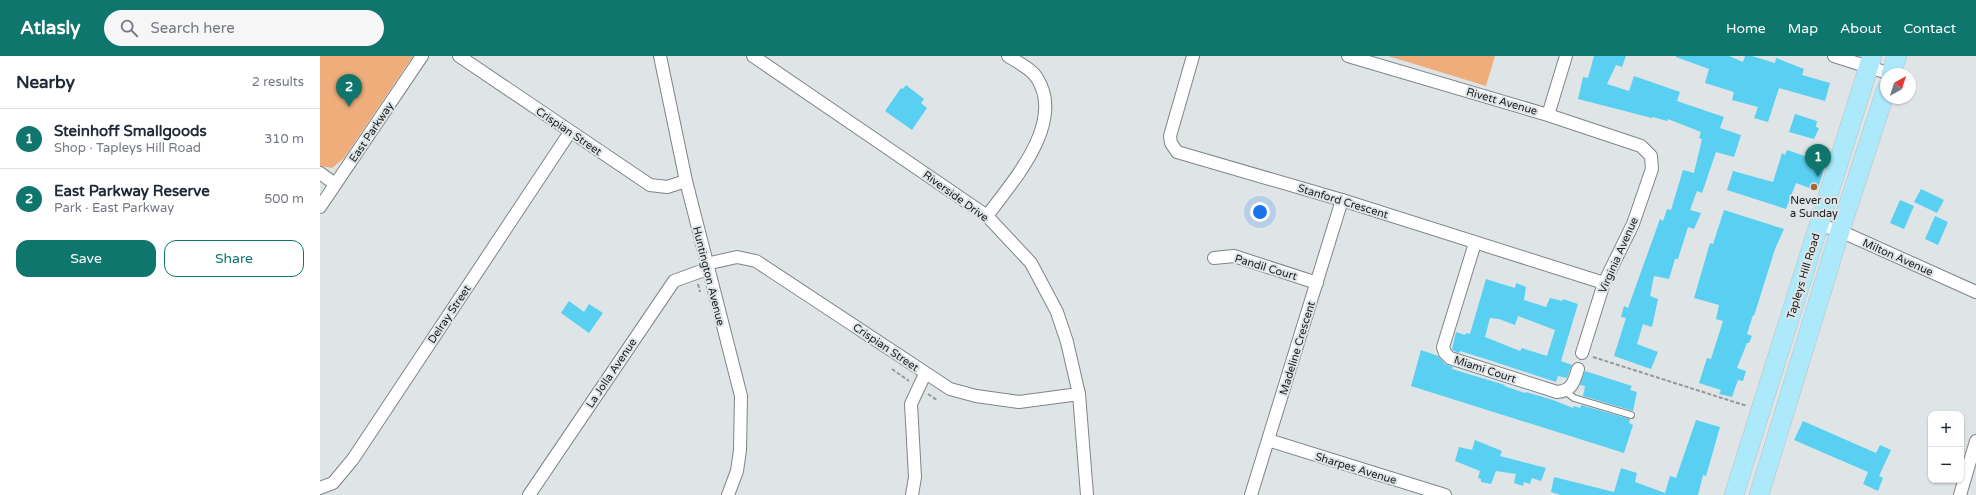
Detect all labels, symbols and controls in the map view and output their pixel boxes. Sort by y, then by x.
search box [104,10,384,46]
text: Atlasly [20,17,80,39]
icon: search [118,17,140,39]
text: Search here [150,19,235,37]
text: Home [1726,20,1766,37]
text: Map [1788,20,1818,37]
text: About [1840,20,1882,37]
text: Contact [1904,20,1956,37]
north arrow [1880,68,1916,104]
text: Nearby [16,72,75,93]
text: 2 results [252,74,304,90]
pin: 2 [336,74,362,107]
street label: Rivett Avenue [1465,85,1539,118]
street label: East Parkway [347,100,396,165]
street label: Crispian Street [533,105,604,158]
text: Steinhoff Smallgoods [54,122,207,140]
text: 1 [25,131,33,147]
text: 310 m [264,131,304,147]
text: Shop · Tapleys Hill Road [54,140,201,156]
pin: 1 [1805,144,1831,177]
street label: Riverside Drive [920,168,991,225]
text: East Parkway Reserve [54,182,210,200]
street label: Stanford Crescent [1296,182,1390,221]
marker: Never on a Sunday [1809,182,1819,192]
text: 2 [25,191,33,207]
text: 500 m [264,191,304,207]
place label: Never on a Sunday [1790,194,1838,220]
text: Park · East Parkway [54,200,174,216]
your location [1250,202,1270,222]
street label: Virginia Avenue [1596,215,1641,295]
street label: Huntington Avenue [690,225,727,327]
street label: Tapleys Hill Road [1784,232,1823,321]
street label: Milton Avenue [1861,236,1935,279]
button: Save [16,240,156,277]
button: Share [164,240,304,277]
street label: Pandil Court [1233,252,1299,283]
street label: Delray Street [425,283,474,346]
street label: Madeline Crescent [1277,300,1318,397]
street label: Crispian Street [850,321,921,374]
street label: La Jolla Avenue [583,336,639,411]
street label: Miami Court [1452,353,1517,386]
map controls [1928,411,1964,483]
button: + [1928,411,1964,447]
button: − [1928,447,1964,483]
street label: Sharpes Avenue [1314,450,1398,487]

